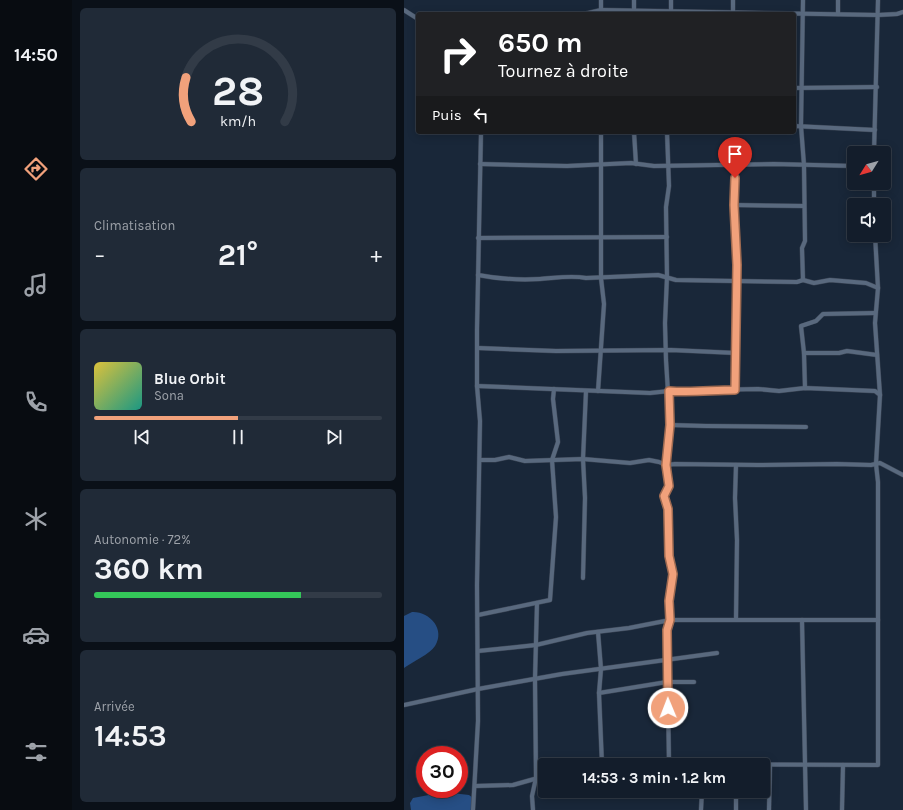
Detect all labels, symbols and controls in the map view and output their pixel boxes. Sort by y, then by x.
text: 650 m [498,26,583,59]
icon: right [432,28,484,80]
text: 14:50 [14,44,58,66]
text: Tournez à droite [498,60,628,82]
text: 28 [212,67,264,115]
icon: left [470,104,492,126]
text: Puis [432,106,462,124]
text: km/h [220,113,256,130]
pin [718,137,752,178]
icon: arrive [724,143,746,165]
north arrow [847,146,891,190]
map controls [847,146,891,242]
icon: directions [22,155,50,183]
button: sound [847,198,891,242]
text: Climatisation [94,218,175,233]
text: 21° [218,237,258,273]
text: − [94,242,106,268]
text: + [370,242,382,268]
icon: music [22,271,50,299]
text: Blue Orbit [154,370,226,388]
icon: phone [22,388,50,416]
text: Sona [154,388,184,403]
icon: previous [131,426,153,448]
icon: pause [227,426,249,448]
icon: next [323,426,345,448]
icon: climate [22,505,50,533]
text: Autonomie · 72% [94,532,191,547]
text: 360 km [94,551,204,587]
icon: car [22,621,50,649]
position arrow [647,687,689,729]
text: Arrivée [94,699,135,714]
text: 14:53 [94,718,167,754]
icon: filters [22,738,50,766]
speed limit sign: 30 [416,746,468,798]
text: 14:53 · 3 min · 1.2 km [582,769,726,787]

